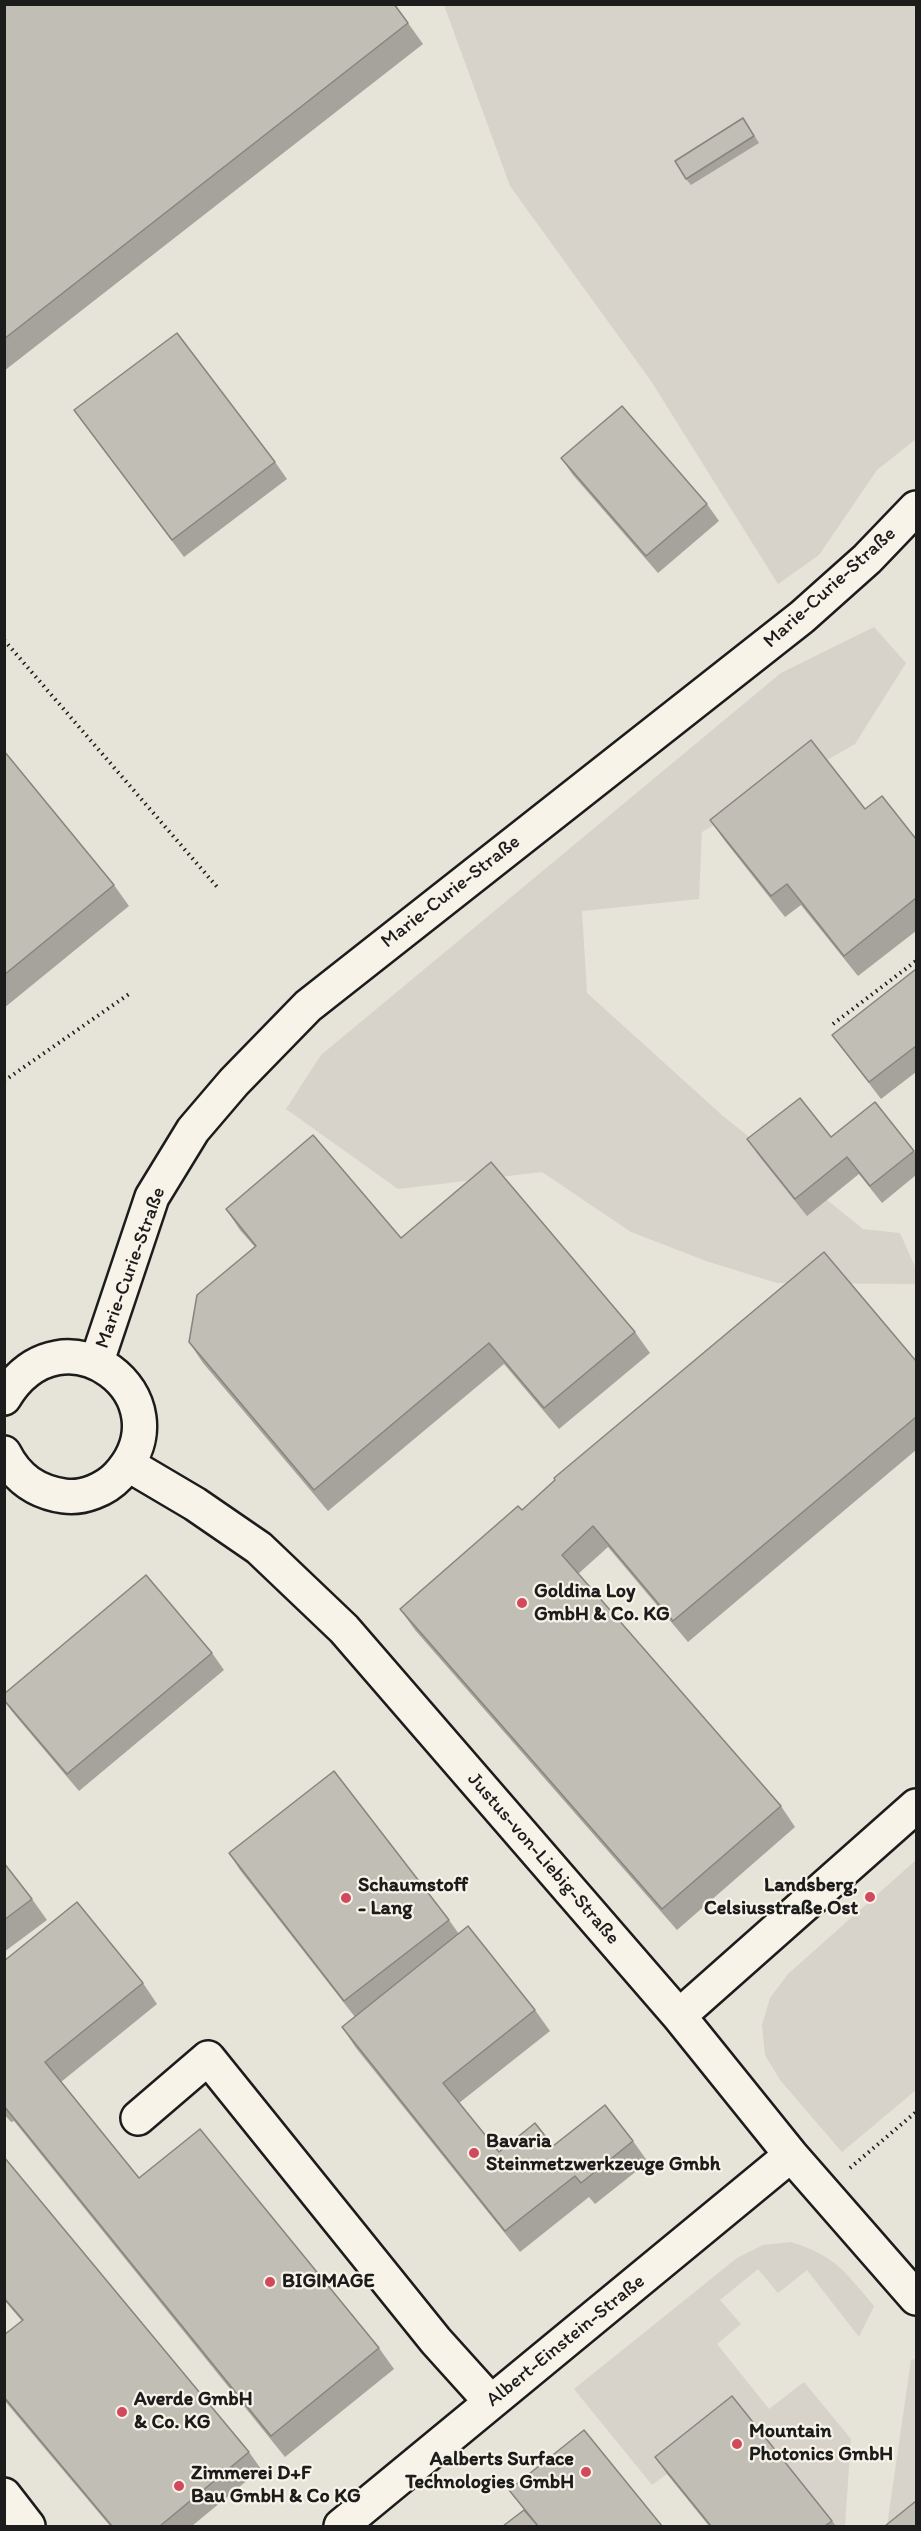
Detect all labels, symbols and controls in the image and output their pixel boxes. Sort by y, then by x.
street label: Marie-Curie-Straße [759,522,901,654]
street label: Marie-Curie-Straße [377,830,525,954]
street label: Marie-Curie-Straße [91,1184,171,1352]
place label: Goldina Loy GmbH & Co. KG [534,1580,670,1627]
marker: Goldina Loy GmbH & Co. KG [515,1596,529,1610]
street label: Justus-von-Liebig-Straße [462,1768,624,1950]
place label: Schaumstoff - Lang [358,1874,468,1921]
place label: Landsberg, Celsiusstraße Ost [704,1874,858,1921]
marker: Landsberg, Celsiusstraße Ost [863,1890,877,1904]
marker: Schaumstoff - Lang [339,1891,353,1905]
place label: Bavaria Steinmetzwerkzeuge Gmbh [486,2130,720,2177]
marker: Bavaria Steinmetzwerkzeuge Gmbh [467,2146,481,2160]
place label: BIGIMAGE [282,2270,375,2294]
street label: Albert-Einstein-Straße [482,2270,650,2412]
marker: BIGIMAGE [263,2275,277,2289]
place label: Averde GmbH & Co. KG [134,2388,253,2435]
marker: Averde GmbH & Co. KG [115,2405,129,2419]
place label: Mountain Photonics GmbH [749,2420,893,2467]
marker: Mountain Photonics GmbH [730,2437,744,2451]
place label: Aalberts Surface Technologies GmbH [405,2448,574,2495]
place label: Zimmerei D+F Bau GmbH & Co KG [191,2462,361,2509]
marker: Aalberts Surface Technologies GmbH [579,2465,593,2479]
marker: Zimmerei D+F Bau GmbH & Co KG [172,2479,186,2493]

